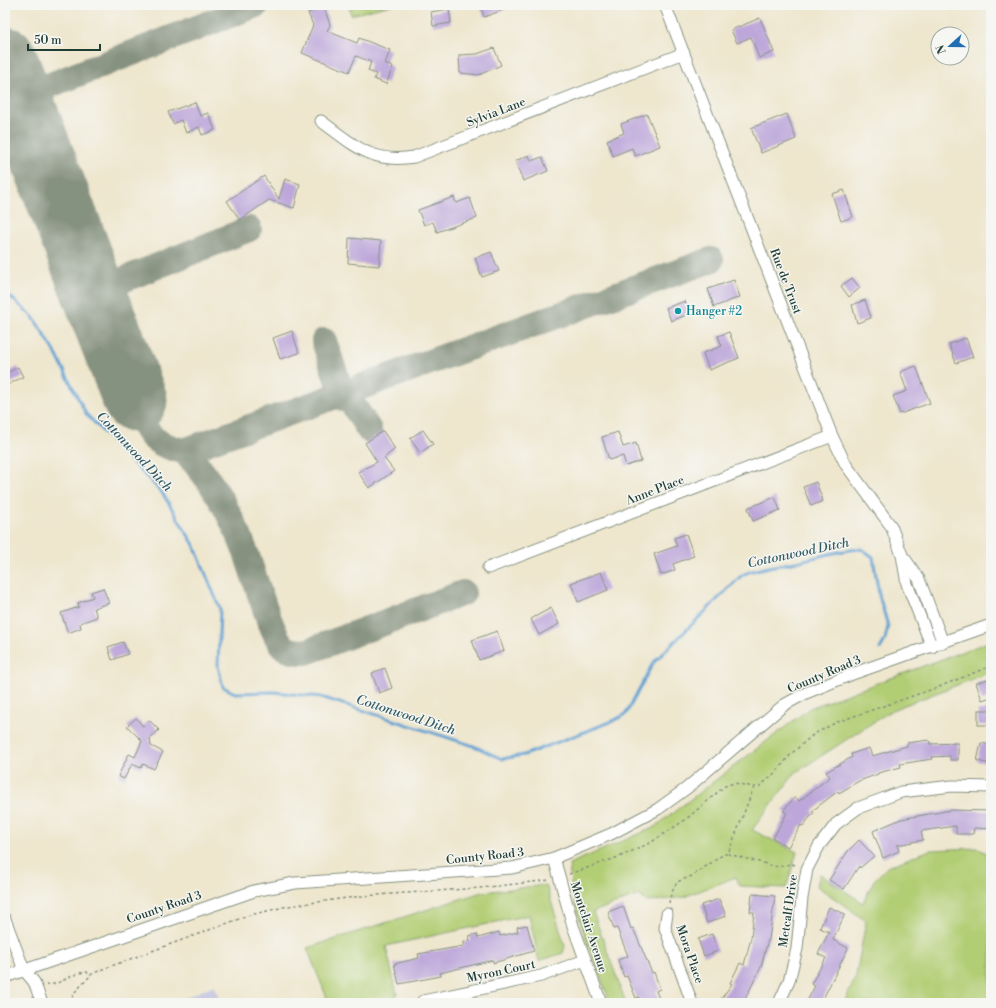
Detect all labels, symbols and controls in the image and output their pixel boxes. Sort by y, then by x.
scale bar [28,26,100,52]
north arrow [930,26,970,66]
text: 50 m [34,33,62,48]
text: N [933,42,950,56]
street label: Sylvia Lane [465,94,528,131]
street label: Rue de Trust [766,246,805,317]
place label: Hanger #2 [686,304,742,319]
marker: Hanger #2 [673,306,683,316]
water label: Cottonwood Ditch [93,408,176,496]
street label: Anne Place [623,473,686,509]
water label: Cottonwood Ditch [746,534,851,572]
street label: County Road 3 [785,652,864,697]
water label: Cottonwood Ditch [354,691,458,739]
street label: County Road 3 [445,845,525,868]
street label: Metcalf Drive [776,873,801,949]
street label: Montclair Avenue [567,879,610,975]
street label: County Road 3 [125,887,204,927]
street label: Mora Place [673,923,707,985]
street label: Myron Court [466,957,537,986]

